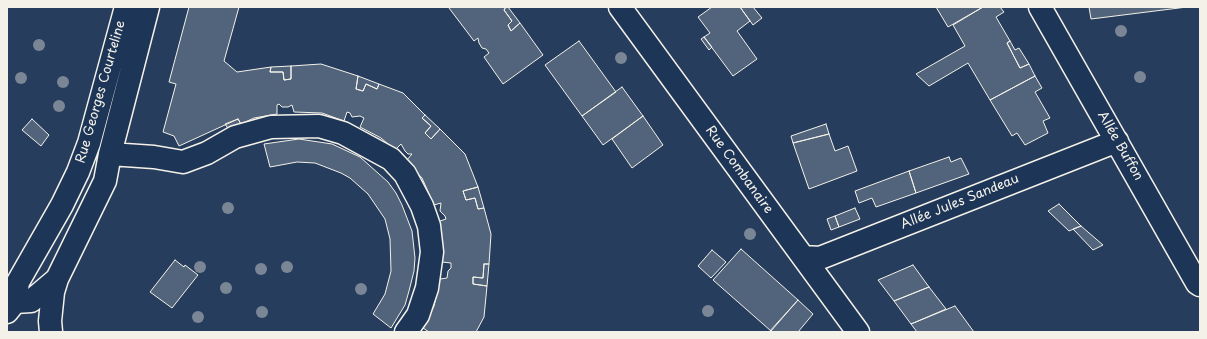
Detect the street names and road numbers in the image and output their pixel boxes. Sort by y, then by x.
street label: Rue Georges Courteline [73,19,129,165]
street label: Allée Buffon [1094,109,1146,183]
street label: Rue Combanaire [702,123,776,217]
street label: Allée Jules Sandeau [899,171,1021,233]

